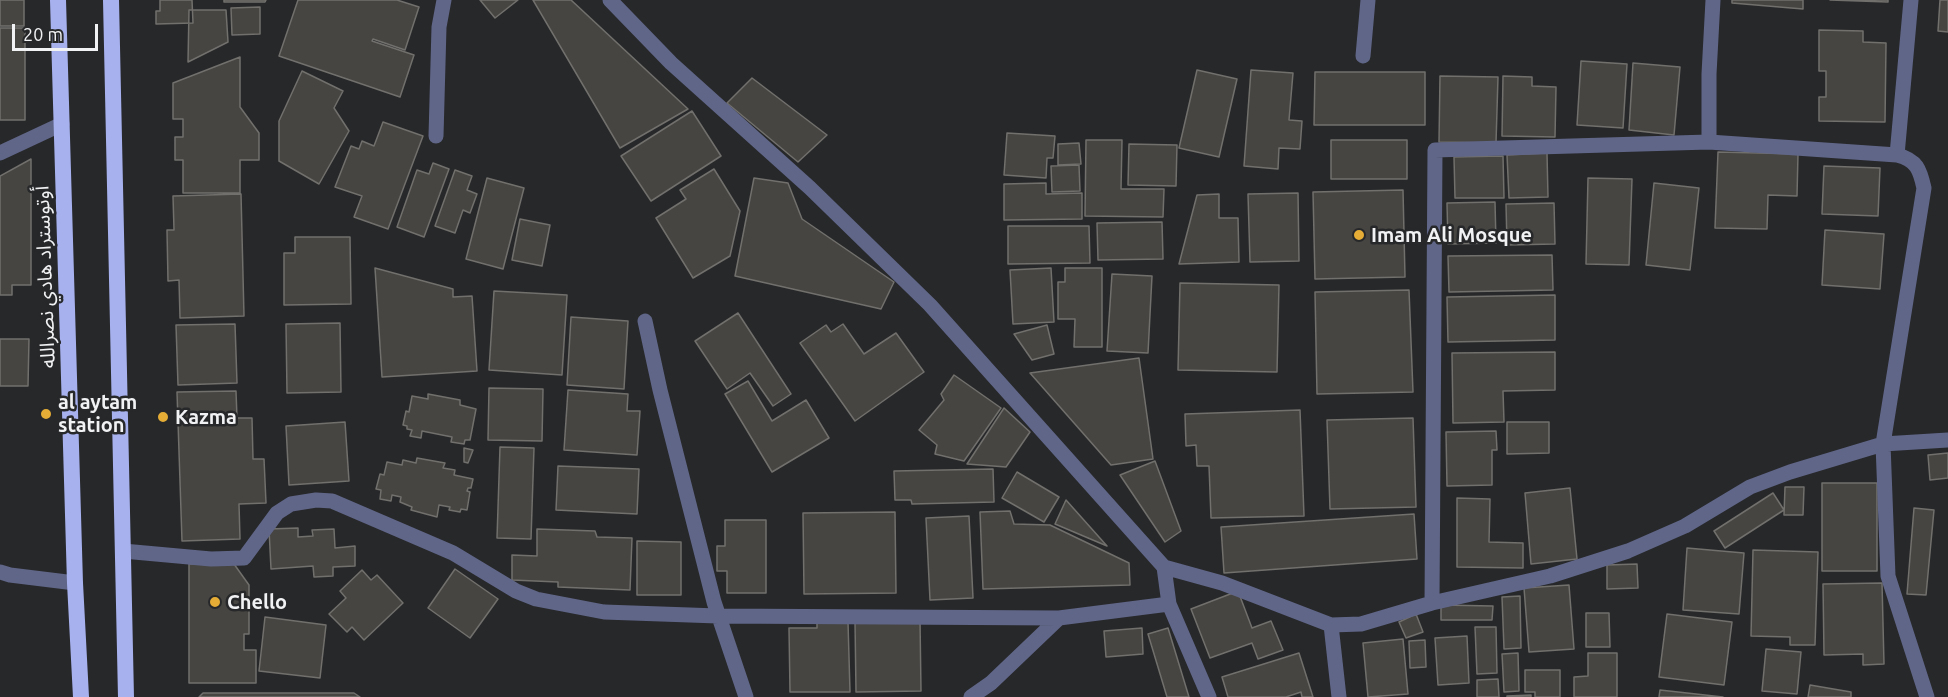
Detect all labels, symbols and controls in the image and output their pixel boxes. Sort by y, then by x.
scale bar [15,12,100,50]
text: 20 m [23,24,63,44]
street label: أوتوستراد هادي نصرالله [30,185,60,369]
place label: Imam Ali Mosque [1371,223,1532,247]
marker: Imam Ali Mosque [1352,228,1366,242]
place label: al aytam station [58,390,137,437]
place label: Kazma [175,405,237,429]
marker: al aytam station [39,407,53,421]
marker: Kazma [156,410,170,424]
place label: Chello [227,590,287,614]
marker: Chello [208,595,222,609]

